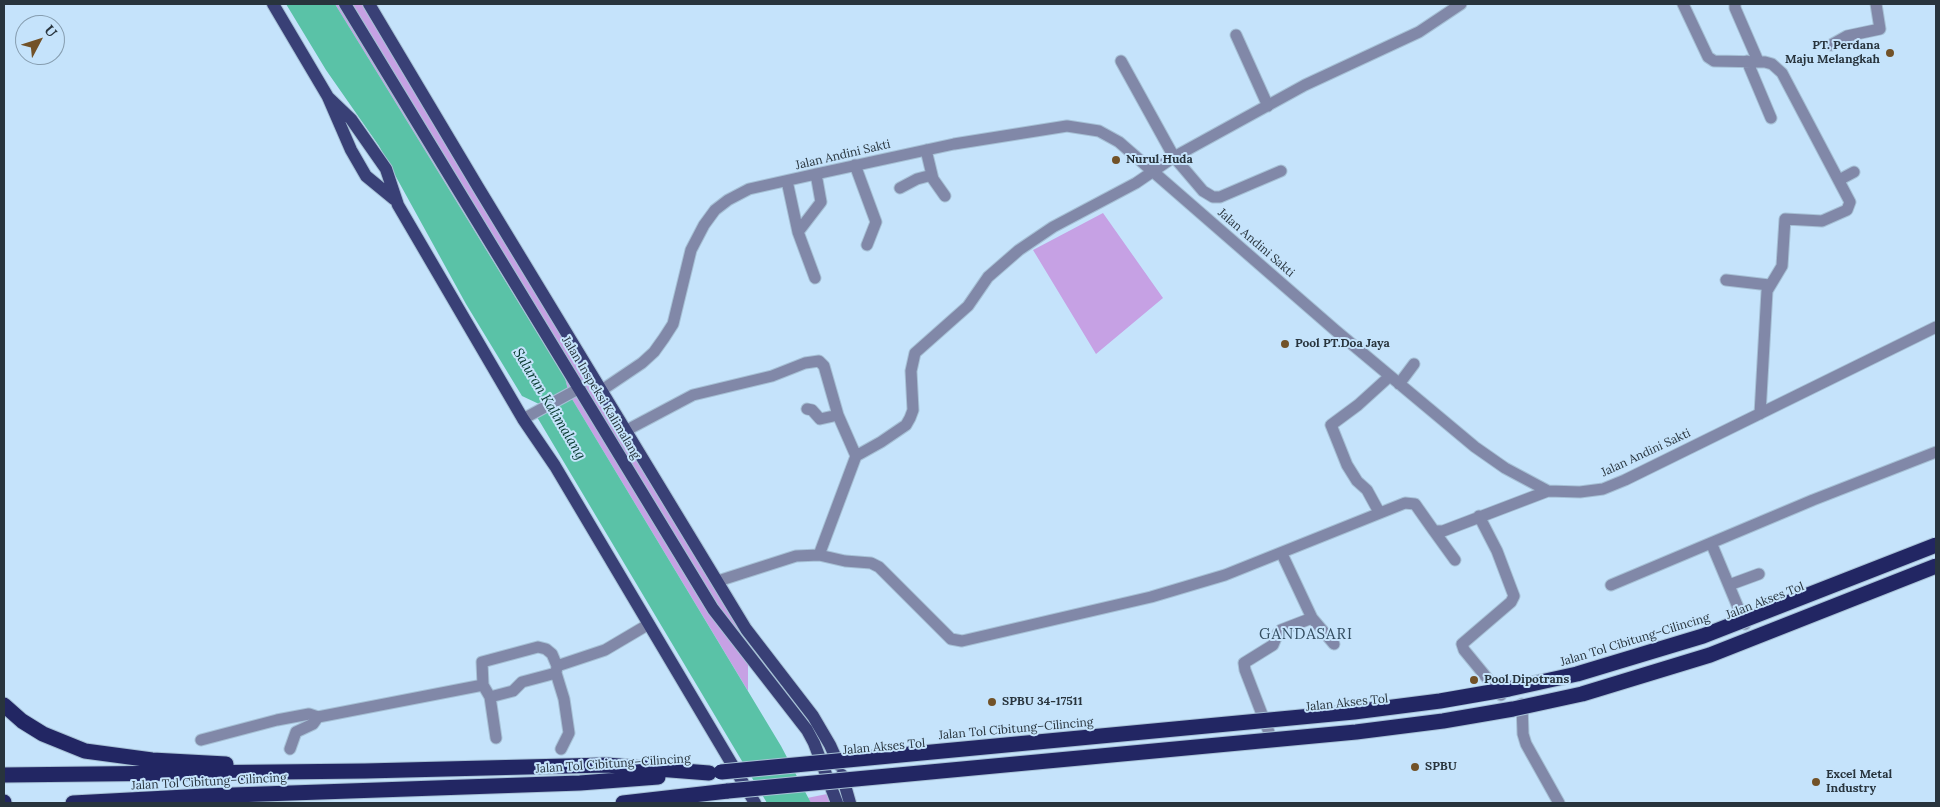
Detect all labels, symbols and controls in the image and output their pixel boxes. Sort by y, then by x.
north arrow [15,15,65,65]
text: U [40,21,61,41]
place label: PT. Perdana Maju Melangkah [1785,39,1880,67]
marker: PT. Perdana Maju Melangkah [1884,47,1896,59]
street label: Jalan Andini Sakti [794,137,892,173]
place label: Nurul Huda [1126,153,1193,167]
marker: Nurul Huda [1110,154,1122,166]
street label: Jalan Andini Sakti [1215,206,1297,280]
street label: Jalan Inspeksi Kalimalang [559,334,643,462]
place label: Pool PT.Doa Jaya [1295,337,1390,351]
marker: Pool PT.Doa Jaya [1279,338,1291,350]
water label: Saluran Kalimalang [509,345,589,463]
street label: Jalan Andini Sakti [1599,426,1693,480]
street label: Jalan Akses Tol [1724,579,1806,623]
street label: Jalan Tol Cibitung–Cilincing [1559,610,1711,670]
district label: GANDASARI [1258,626,1354,644]
place label: Pool Dipotrans [1484,673,1569,687]
marker: Pool Dipotrans [1468,674,1480,686]
street label: Jalan Akses Tol [1305,692,1389,714]
place label: SPBU 34-17511 [1002,695,1083,709]
marker: SPBU 34-17511 [986,696,998,708]
street label: Jalan Tol Cibitung–Cilincing [938,715,1094,743]
street label: Jalan Akses Tol [842,736,926,758]
street label: Jalan Tol Cibitung–Cilincing [535,751,691,777]
place label: SPBU [1425,760,1457,774]
marker: SPBU [1409,761,1421,773]
place label: Excel Metal Industry [1826,768,1892,796]
street label: Jalan Tol Cibitung–Cilincing [131,771,287,793]
marker: Excel Metal Industry [1810,776,1822,788]

